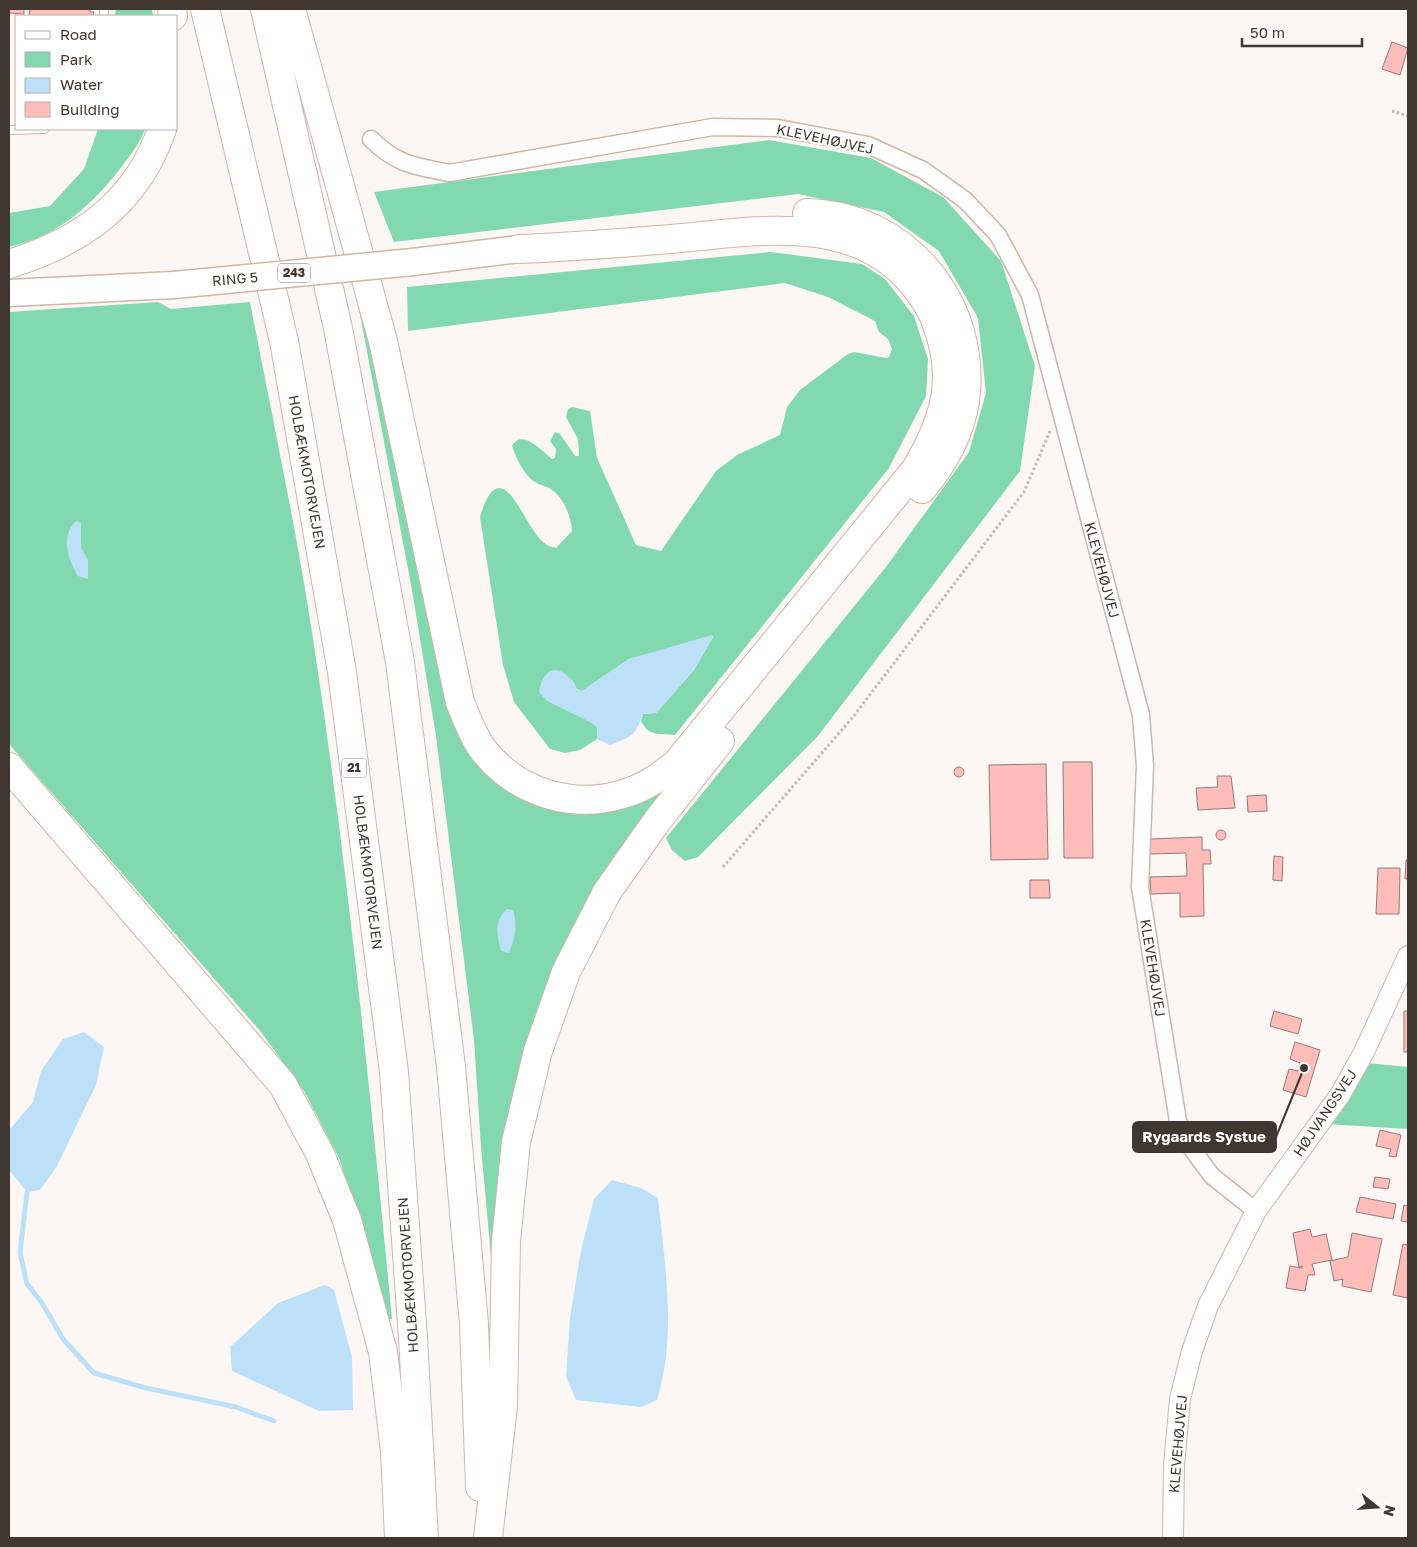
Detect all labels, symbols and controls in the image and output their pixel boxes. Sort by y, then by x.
legend [15,15,178,130]
scale bar [1242,15,1362,47]
text: 50 m [1250,23,1285,41]
text: Road [60,25,97,43]
text: Park [60,50,93,68]
text: Water [60,75,103,93]
text: Building [60,100,120,118]
street label: KLEVEHØJVEJ [775,120,875,157]
road number: 243 [278,264,310,282]
street label: RING 5 [211,268,259,289]
street label: HOLBÆKMOTORVEJEN [286,394,329,550]
street label: KLEVEHØJVEJ [1081,520,1123,620]
road number: 21 [342,758,366,778]
street label: HOLBÆKMOTORVEJEN [351,794,386,950]
street label: KLEVEHØJVEJ [1137,918,1170,1018]
street label: HØJVANGSVEJ [1289,1066,1360,1159]
callout: Rygaards Systue [1133,1122,1276,1152]
text: Rygaards Systue [1142,1127,1266,1145]
street label: HOLBÆKMOTORVEJEN [394,1197,421,1353]
street label: KLEVEHØJVEJ [1165,1394,1190,1494]
north arrow [1352,1482,1402,1532]
text: N [1380,1503,1400,1519]

